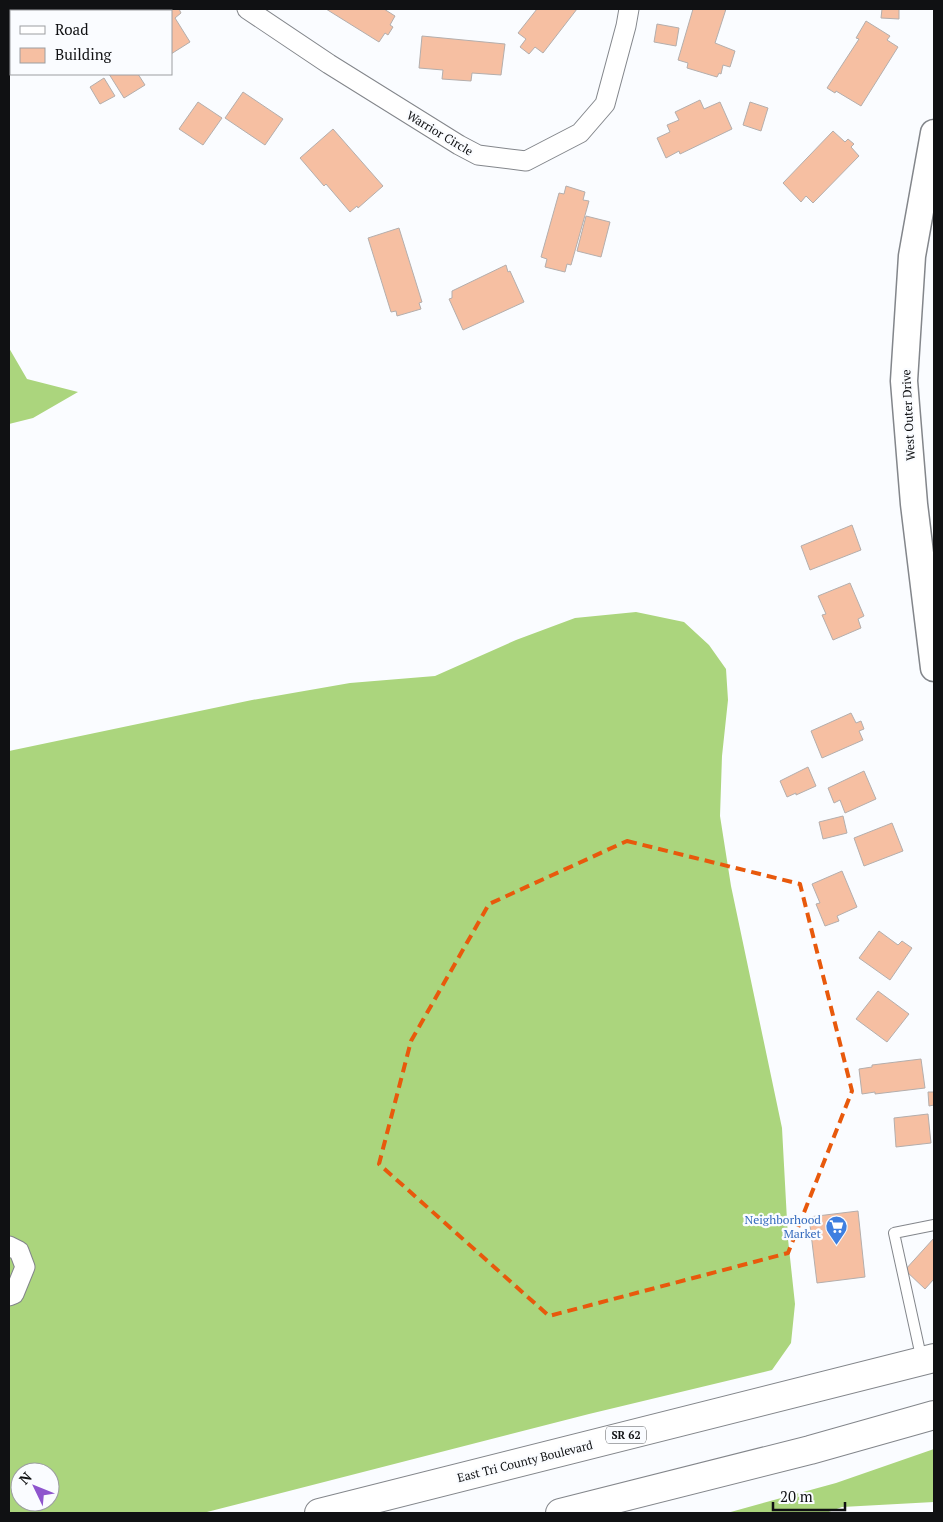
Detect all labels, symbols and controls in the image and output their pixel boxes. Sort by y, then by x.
legend [10,10,172,75]
text: Road [55,19,88,39]
text: Building [55,44,113,64]
street label: Warrior Circle [404,107,476,159]
street label: West Outer Drive [898,369,918,461]
place label: Neighborhood Market [744,1212,822,1241]
supermarket icon: Neighborhood Market [825,1214,849,1245]
road number: SR 62 [606,1426,646,1444]
street label: East Tri County Boulevard [456,1437,595,1485]
north arrow [10,1462,60,1512]
text: N [15,1467,36,1488]
scale bar [773,1480,846,1512]
text: 20 m [780,1486,813,1506]

